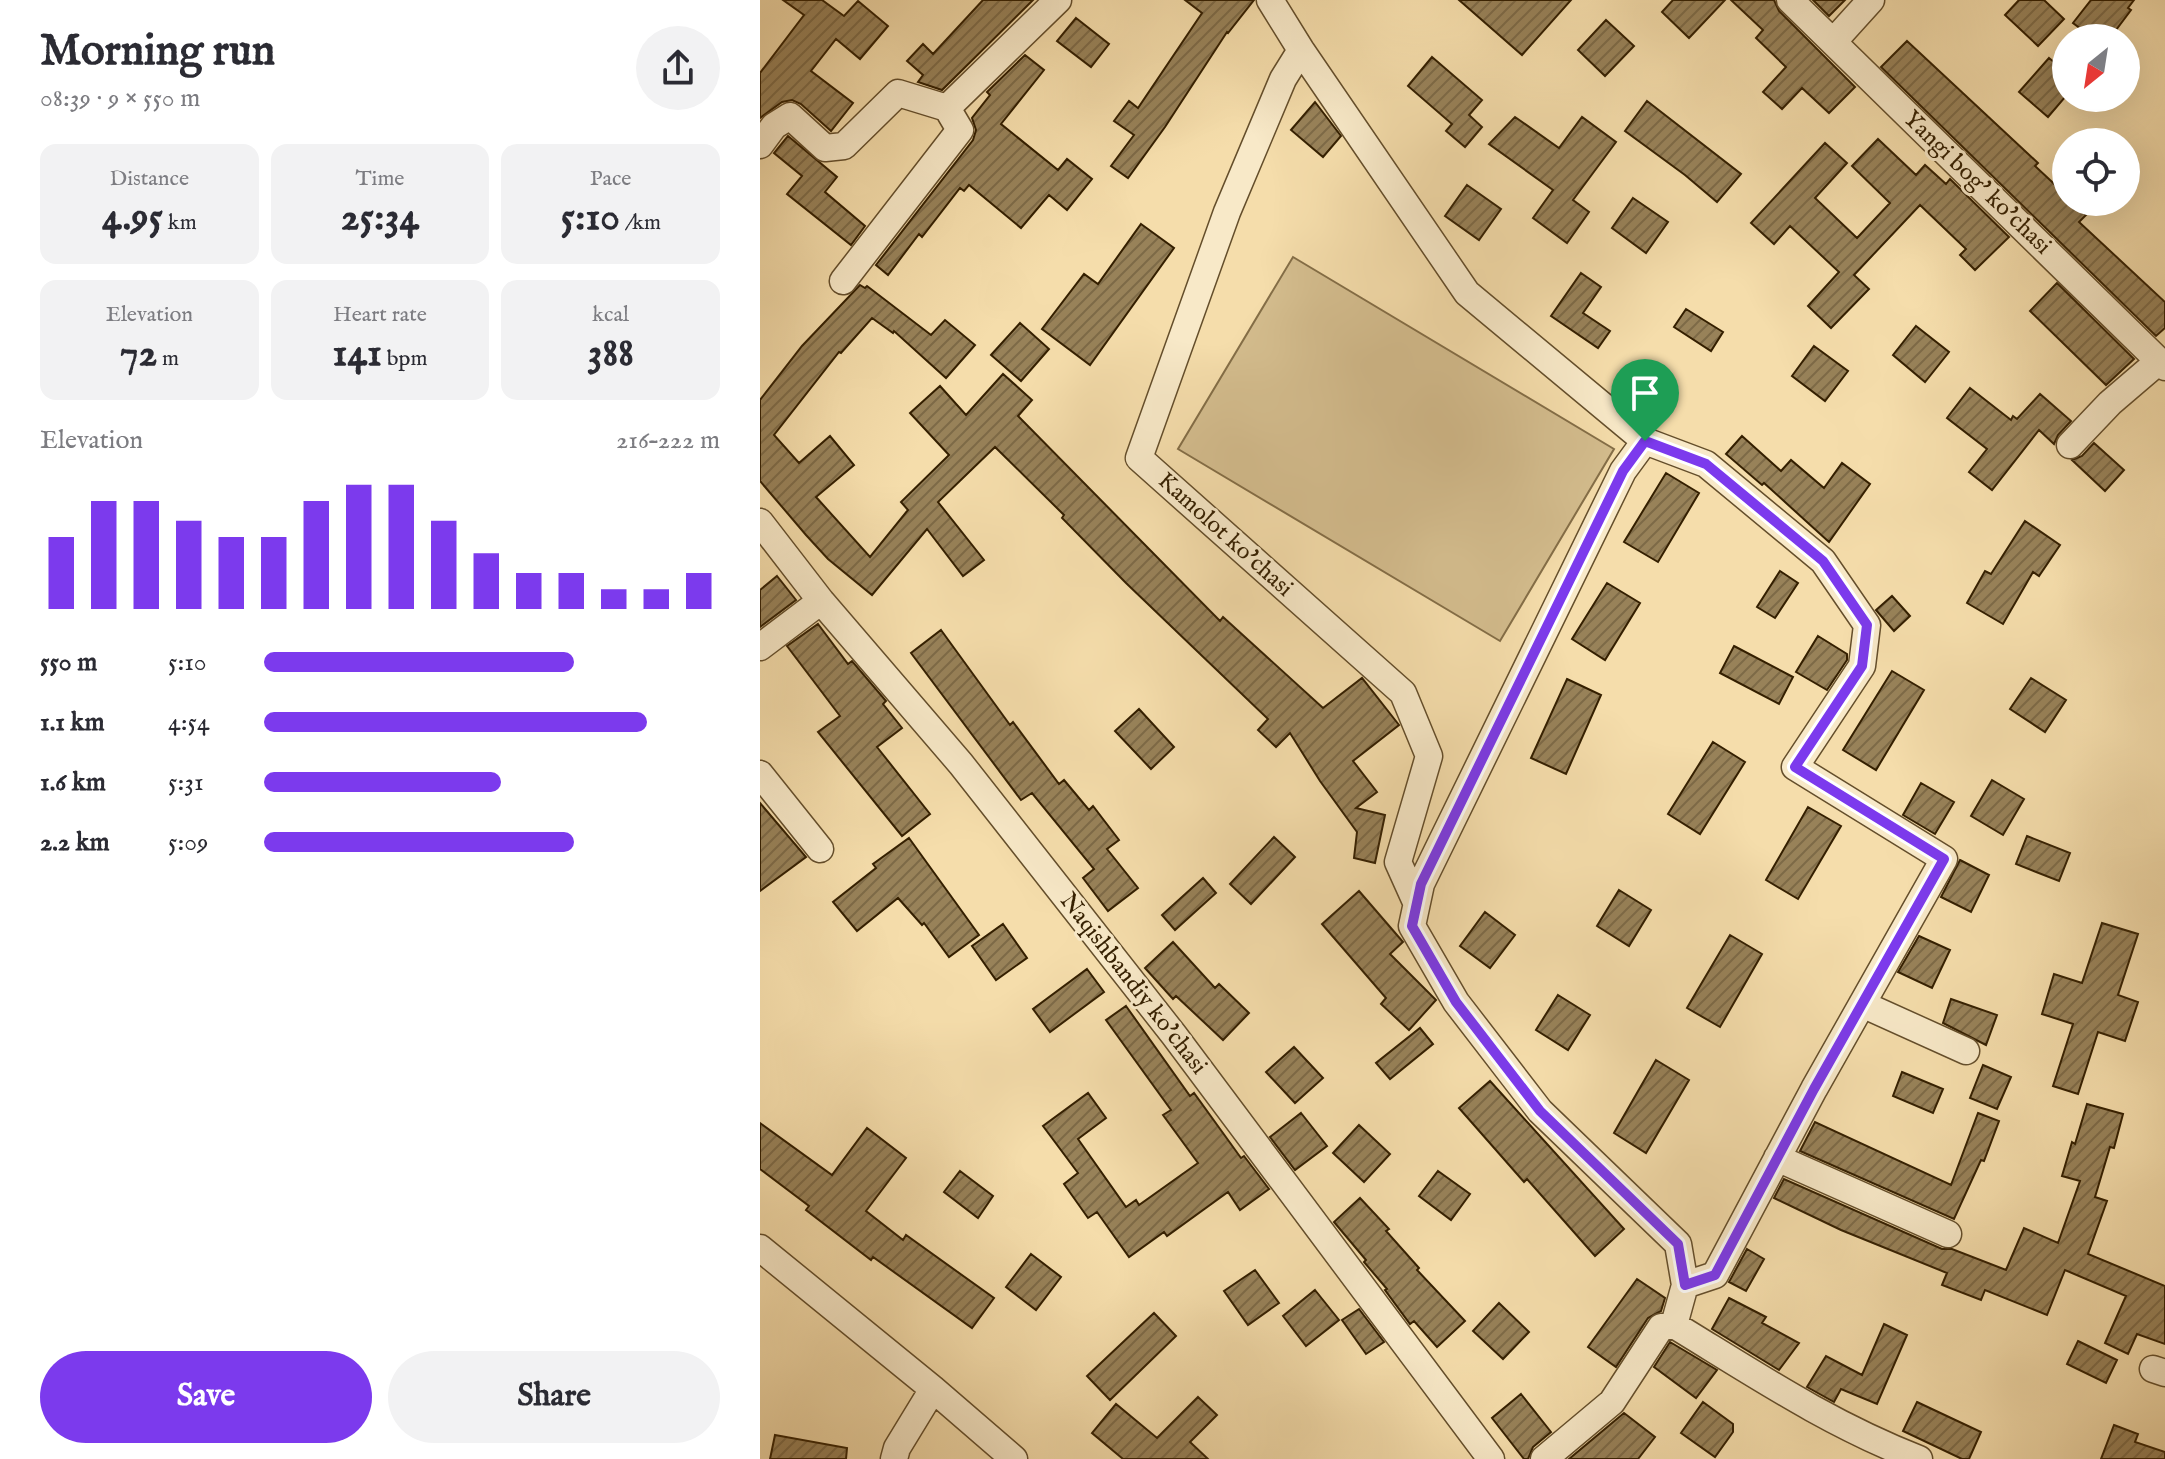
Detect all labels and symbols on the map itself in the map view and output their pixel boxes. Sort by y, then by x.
north arrow [2052,24,2140,112]
street label: Yangi bog' ko'chasi [1896,104,2058,262]
pin [1611,359,1679,441]
street label: Kamolot ko'chasi [1151,466,1299,604]
street label: Naqishbandiy ko'chasi [1052,887,1214,1081]

